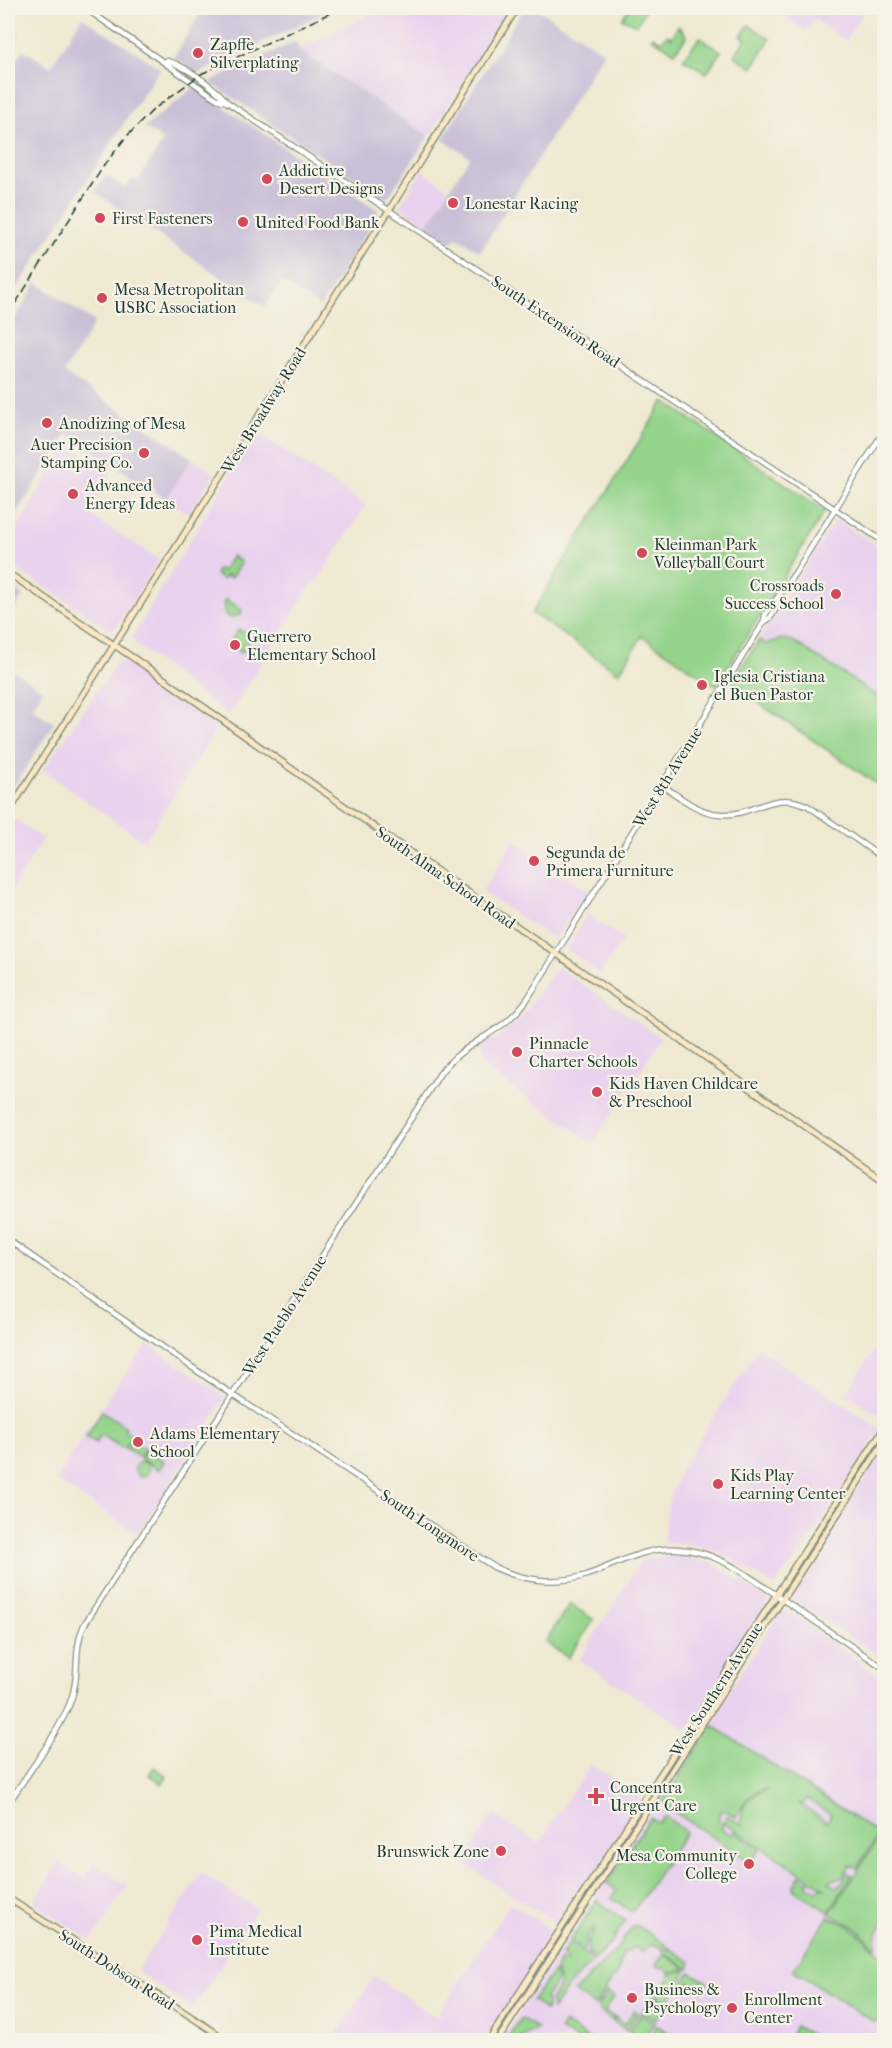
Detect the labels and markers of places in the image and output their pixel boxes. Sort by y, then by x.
place label: Zapffe Silverplating [210,35,299,72]
marker: Zapffe Silverplating [191,46,205,60]
place label: Addictive Desert Designs [278,161,384,198]
marker: Addictive Desert Designs [260,172,274,186]
place label: Lonestar Racing [465,194,578,213]
marker: Lonestar Racing [446,196,460,210]
place label: First Fasteners [112,209,213,228]
marker: First Fasteners [93,211,107,225]
place label: United Food Bank [255,213,380,232]
marker: United Food Bank [236,215,250,229]
place label: Mesa Metropolitan USBC Association [114,280,245,317]
marker: Mesa Metropolitan USBC Association [95,291,109,305]
place label: Anodizing of Mesa [58,414,186,433]
marker: Anodizing of Mesa [40,416,54,430]
place label: Auer Precision Stamping Co. [30,435,133,472]
marker: Auer Precision Stamping Co. [137,446,151,460]
place label: Advanced Energy Ideas [84,476,175,513]
marker: Advanced Energy Ideas [66,487,80,501]
place label: Kleinman Park Volleyball Court [653,535,765,572]
marker: Kleinman Park Volleyball Court [635,546,649,560]
place label: Crossroads Success School [725,576,825,613]
marker: Crossroads Success School [829,587,843,601]
place label: Guerrero Elementary School [247,627,376,664]
marker: Guerrero Elementary School [228,638,242,652]
place label: Iglesia Cristiana el Buen Pastor [714,667,826,704]
marker: Iglesia Cristiana el Buen Pastor [695,678,709,692]
place label: Segunda de Primera Furniture [546,843,674,880]
marker: Segunda de Primera Furniture [527,854,541,868]
place label: Pinnacle Charter Schools [529,1034,638,1071]
marker: Pinnacle Charter Schools [510,1045,524,1059]
place label: Kids Haven Childcare & Preschool [609,1074,758,1111]
marker: Kids Haven Childcare & Preschool [590,1085,604,1099]
place label: Adams Elementary School [149,1424,280,1461]
marker: Adams Elementary School [131,1435,145,1449]
place label: Kids Play Learning Center [730,1466,846,1503]
marker: Kids Play Learning Center [711,1477,725,1491]
place label: Concentra Urgent Care [610,1778,697,1815]
marker: Concentra Urgent Care [587,1787,605,1805]
place label: Brunswick Zone [376,1842,489,1861]
marker: Brunswick Zone [494,1844,508,1858]
place label: Mesa Community College [615,1846,737,1883]
marker: Mesa Community College [742,1857,756,1871]
place label: Pima Medical Institute [209,1922,303,1959]
marker: Pima Medical Institute [190,1933,204,1947]
place label: Business & Psychology [644,1980,722,2017]
place label: Enrollment Center [744,1990,823,2027]
marker: Business & Psychology [625,1991,639,2005]
marker: Enrollment Center [725,2001,739,2015]

